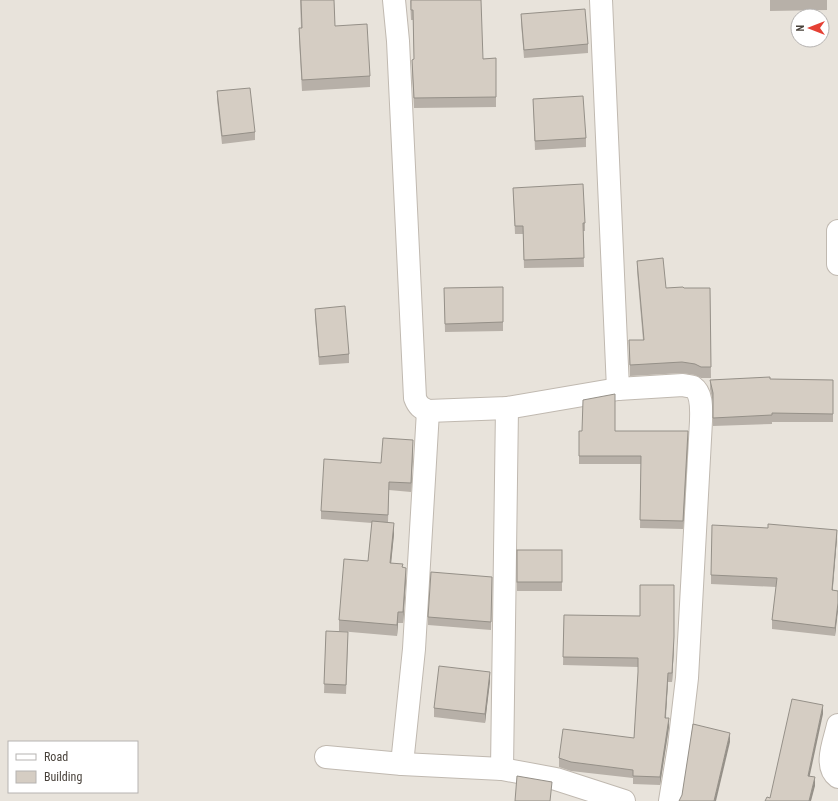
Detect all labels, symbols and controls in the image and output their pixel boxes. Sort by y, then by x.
north arrow [790,8,830,48]
text: N [794,24,807,31]
legend [8,741,138,793]
text: Road [44,750,68,764]
text: Building [44,770,82,784]

